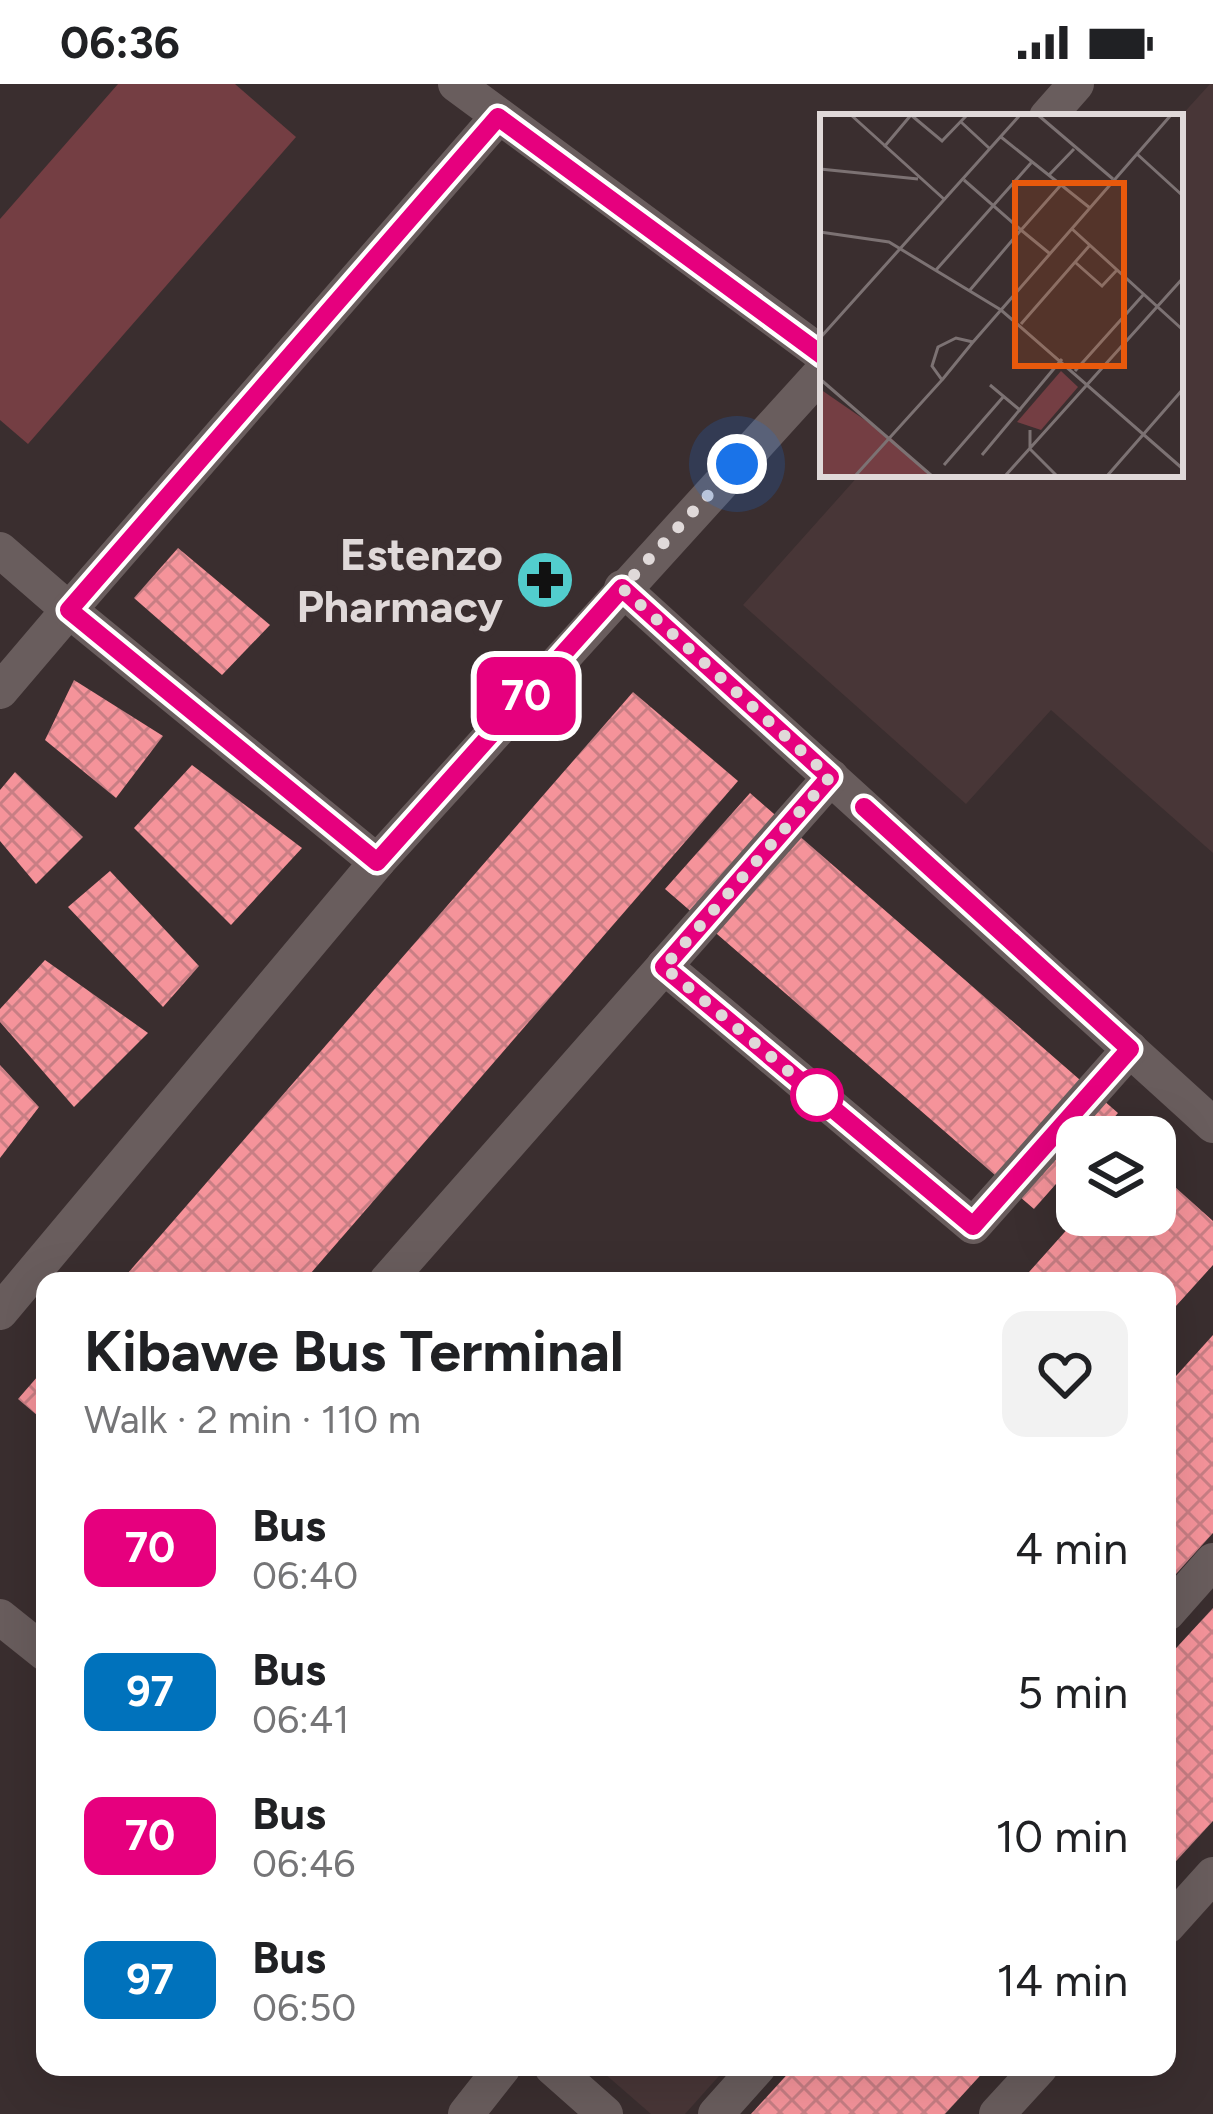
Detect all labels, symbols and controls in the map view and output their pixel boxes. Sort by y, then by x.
text: 06:36 [60,15,180,69]
inset map [820,114,1183,477]
your location [707,434,767,494]
place label: Estenzo Pharmacy [296,527,503,633]
pharmacy icon: Estenzo Pharmacy [514,549,576,611]
line badge: 70 [472,657,580,735]
text: 70 [501,670,551,721]
unlabelled marker [792,1070,842,1120]
map controls [1056,1116,1176,1236]
button: layers [1056,1116,1176,1236]
button: heart [1002,1311,1128,1437]
text: Kibawe Bus Terminal [84,1317,624,1385]
text: Walk · 2 min · 110 m [84,1396,421,1443]
text: Bus [252,1498,326,1552]
text: 4 min [1015,1521,1128,1575]
text: 70 [125,1522,175,1573]
text: 06:40 [252,1552,358,1599]
text: Bus [252,1642,326,1696]
text: 5 min [1017,1665,1128,1719]
text: 97 [126,1666,174,1717]
text: 06:41 [252,1696,349,1743]
text: Bus [252,1786,326,1840]
text: 10 min [996,1809,1128,1863]
text: 70 [125,1810,175,1861]
text: 06:46 [252,1840,355,1887]
text: Bus [252,1930,326,1984]
text: 14 min [997,1953,1128,2007]
text: 97 [126,1954,174,2005]
text: 06:50 [252,1984,356,2031]

